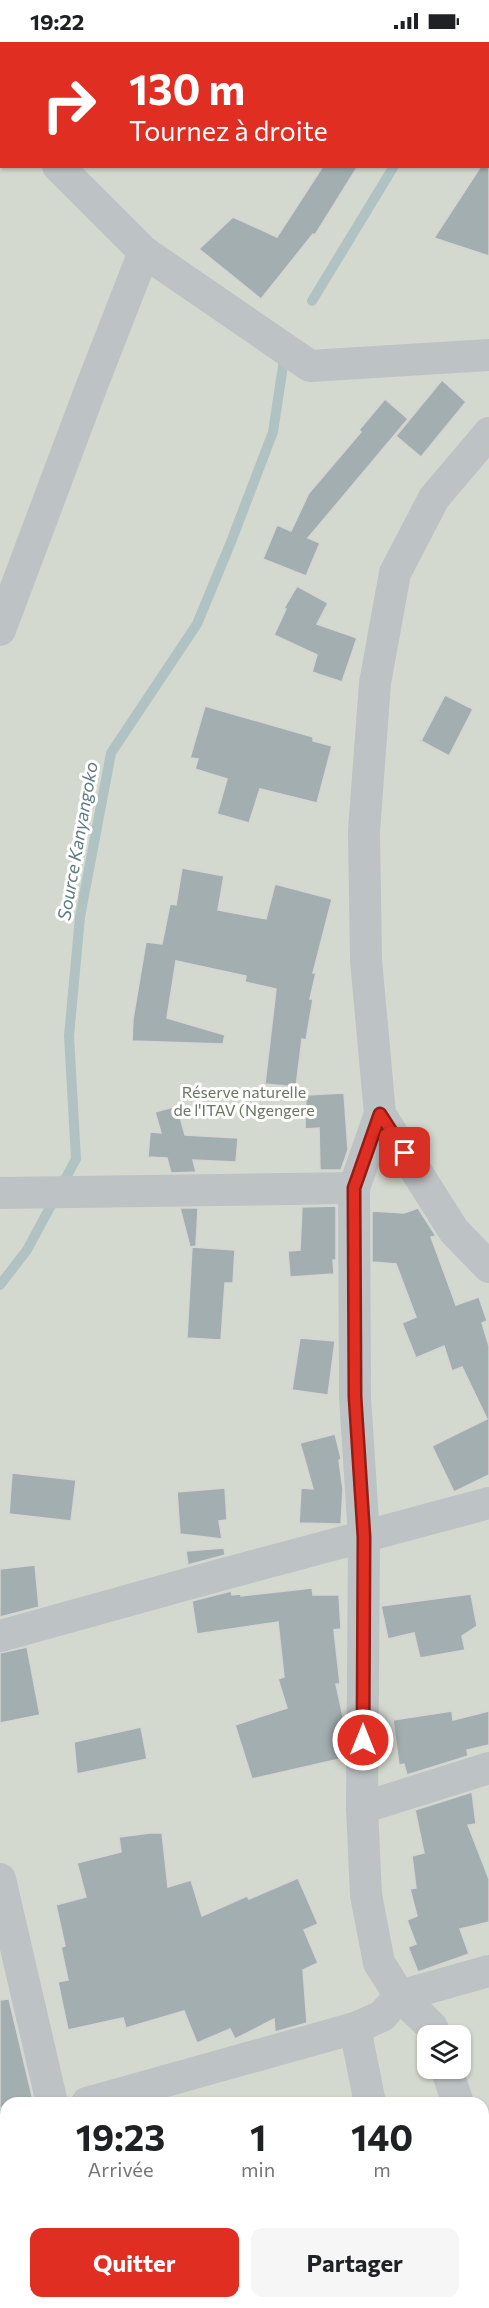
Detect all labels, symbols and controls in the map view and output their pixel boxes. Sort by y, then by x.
text: 19:22 [30,8,84,35]
text: 130 m [129,62,245,114]
icon: right [30,66,108,144]
text: Tournez à droite [129,114,328,147]
water label: Source Kanyangoko [52,760,102,922]
park label: Réserve naturelle de l'ITAV (Ngengere [173,1082,315,1119]
pin [379,1127,430,1178]
icon: arrive [388,1136,421,1169]
position arrow [331,1708,395,1772]
map controls [417,2025,471,2079]
button: layers [417,2025,471,2079]
text: 19:23 [76,2114,165,2158]
text: 1 [250,2114,266,2158]
text: 140 [351,2114,413,2158]
text: Arrivée [88,2157,153,2181]
text: min [241,2157,275,2181]
text: m [373,2157,391,2181]
button: Quitter [30,2228,239,2297]
button: Partager [251,2228,459,2297]

